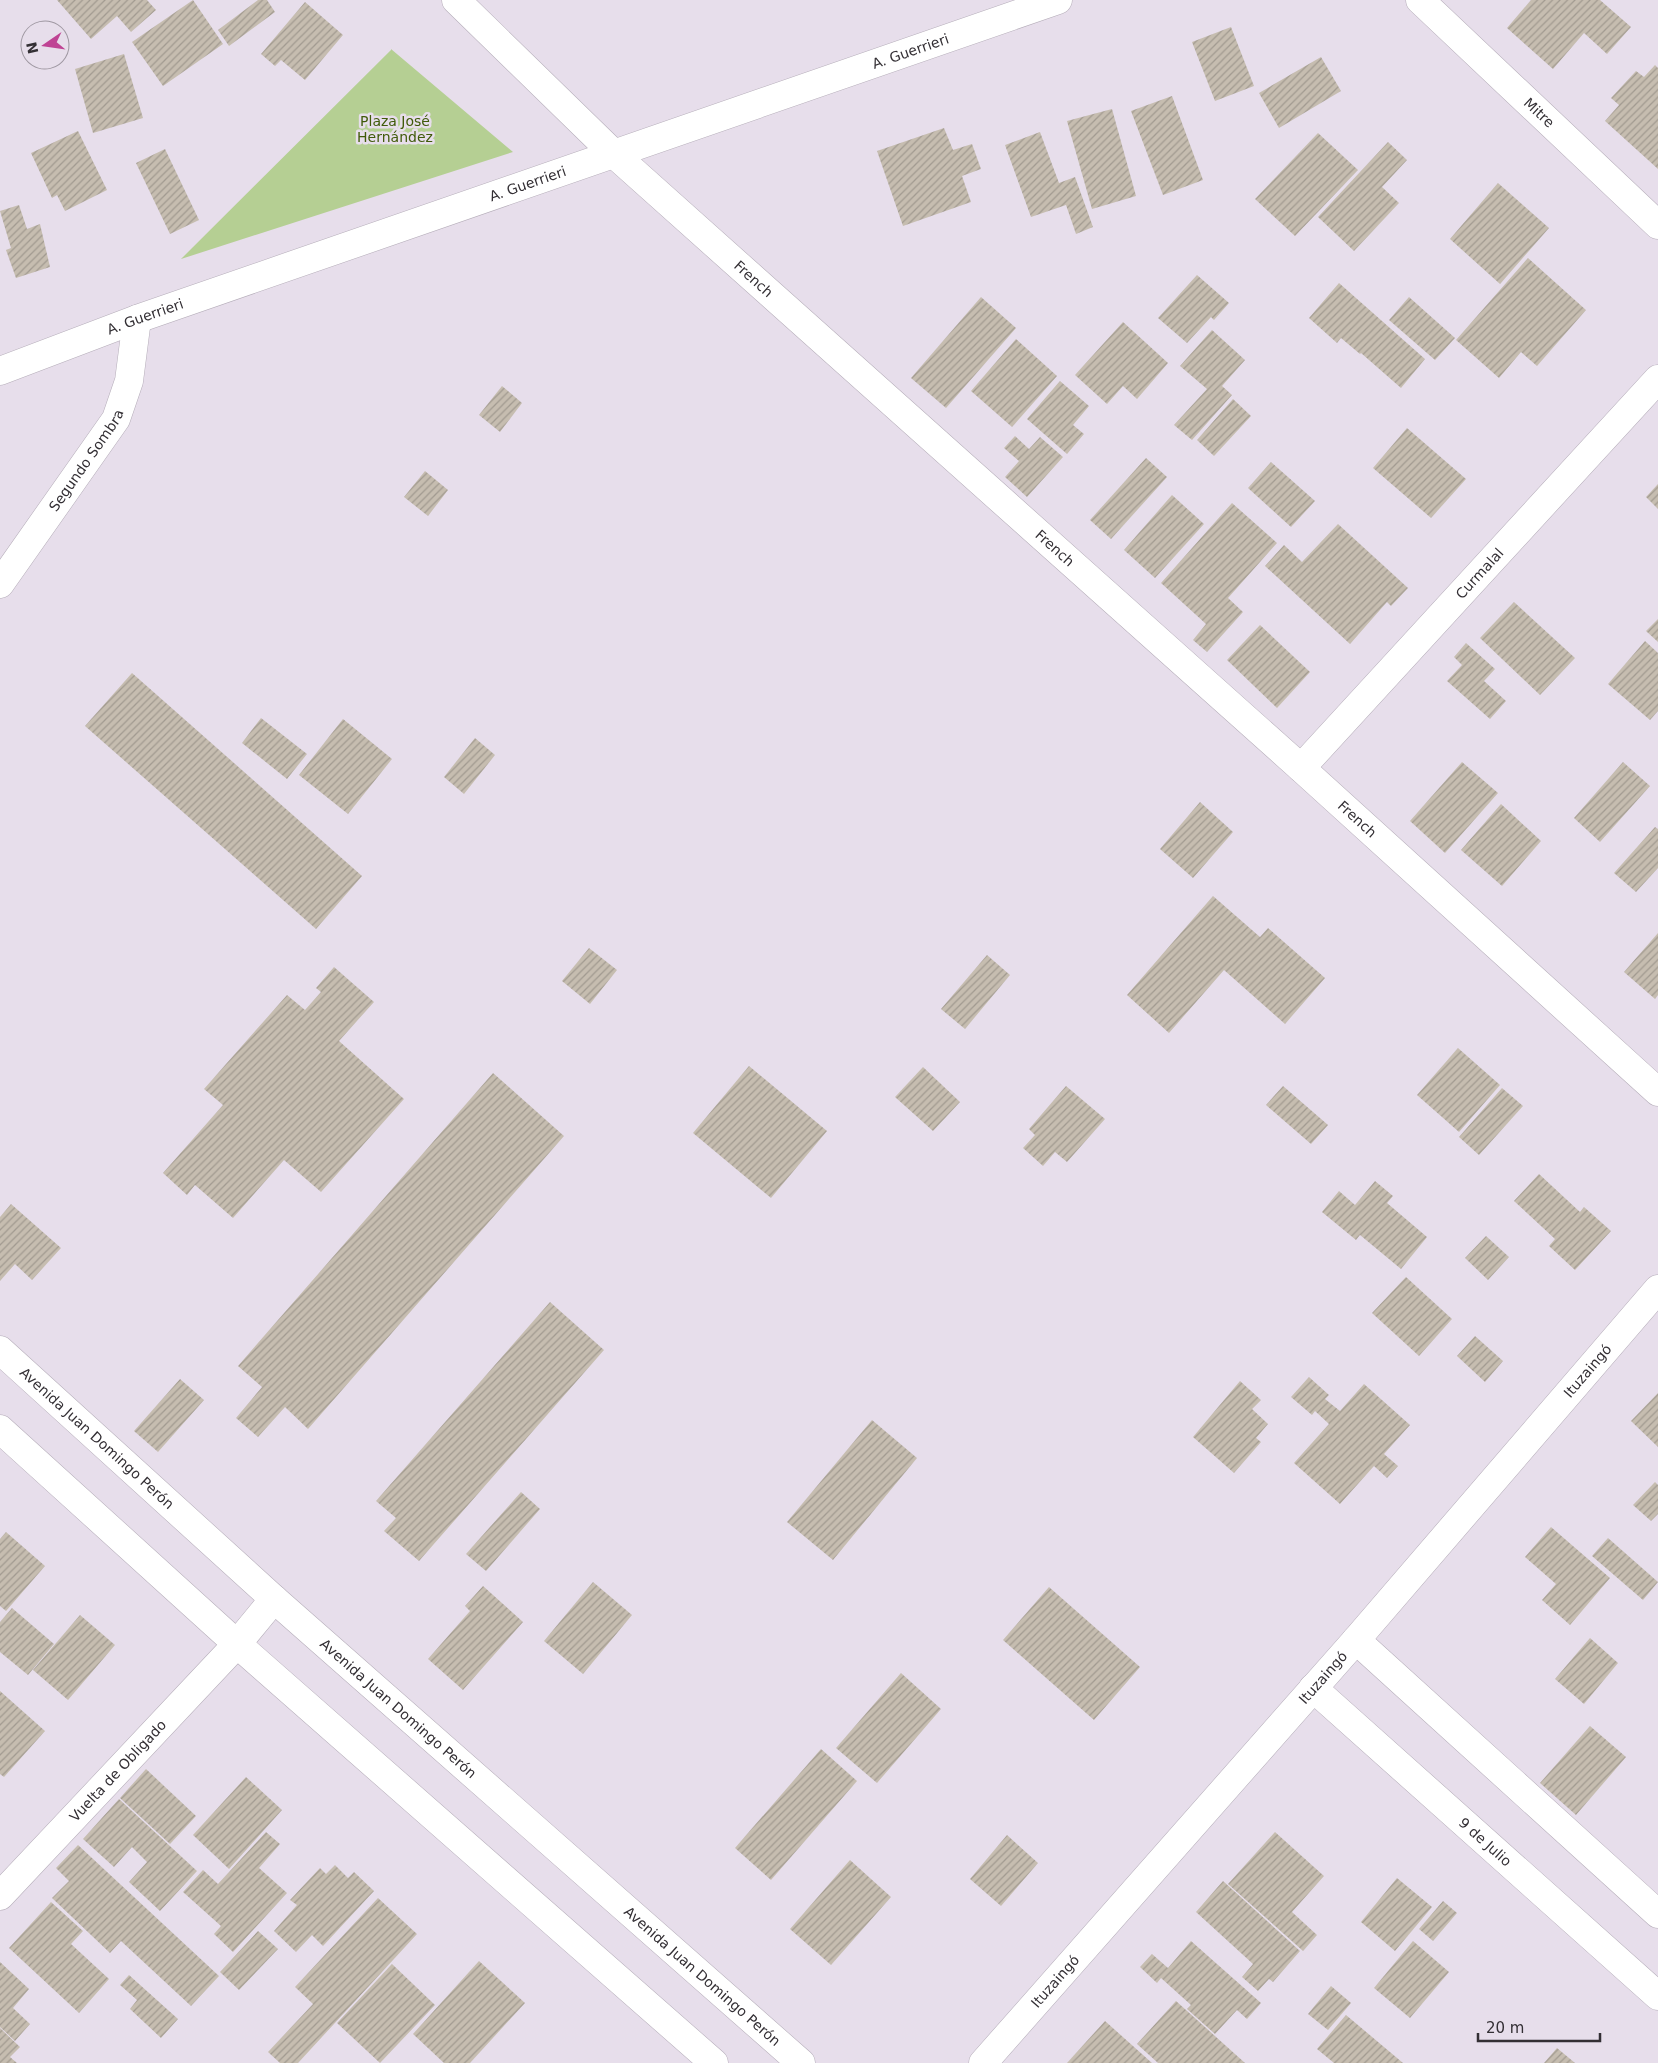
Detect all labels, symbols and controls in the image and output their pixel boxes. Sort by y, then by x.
north arrow [20,20,70,70]
street label: A. Guerrieri [870,30,951,72]
text: N [23,40,41,55]
street label: Mitre [1521,95,1558,131]
park label: Plaza José Hernández [357,113,433,145]
street label: A. Guerrieri [487,163,568,204]
street label: French [731,257,776,300]
street label: A. Guerrieri [105,296,185,338]
street label: Segundo Sombra [46,407,127,514]
street label: French [1032,527,1078,570]
street label: Curmalal [1452,545,1507,602]
street label: French [1335,797,1380,841]
street label: Ituzaingó [1560,1341,1615,1401]
street label: Avenida Juan Domingo Perón [17,1364,177,1512]
street label: Avenida Juan Domingo Perón [317,1636,480,1781]
street label: Ituzaingó [1296,1648,1350,1707]
street label: Vuelta de Obligado [66,1717,169,1825]
street label: 9 de Julio [1456,1814,1515,1869]
street label: Avenida Juan Domingo Perón [621,1903,784,2049]
street label: Ituzaingó [1028,1952,1082,2011]
scale bar [1478,2010,1600,2042]
text: 20 m [1486,2019,1524,2037]

